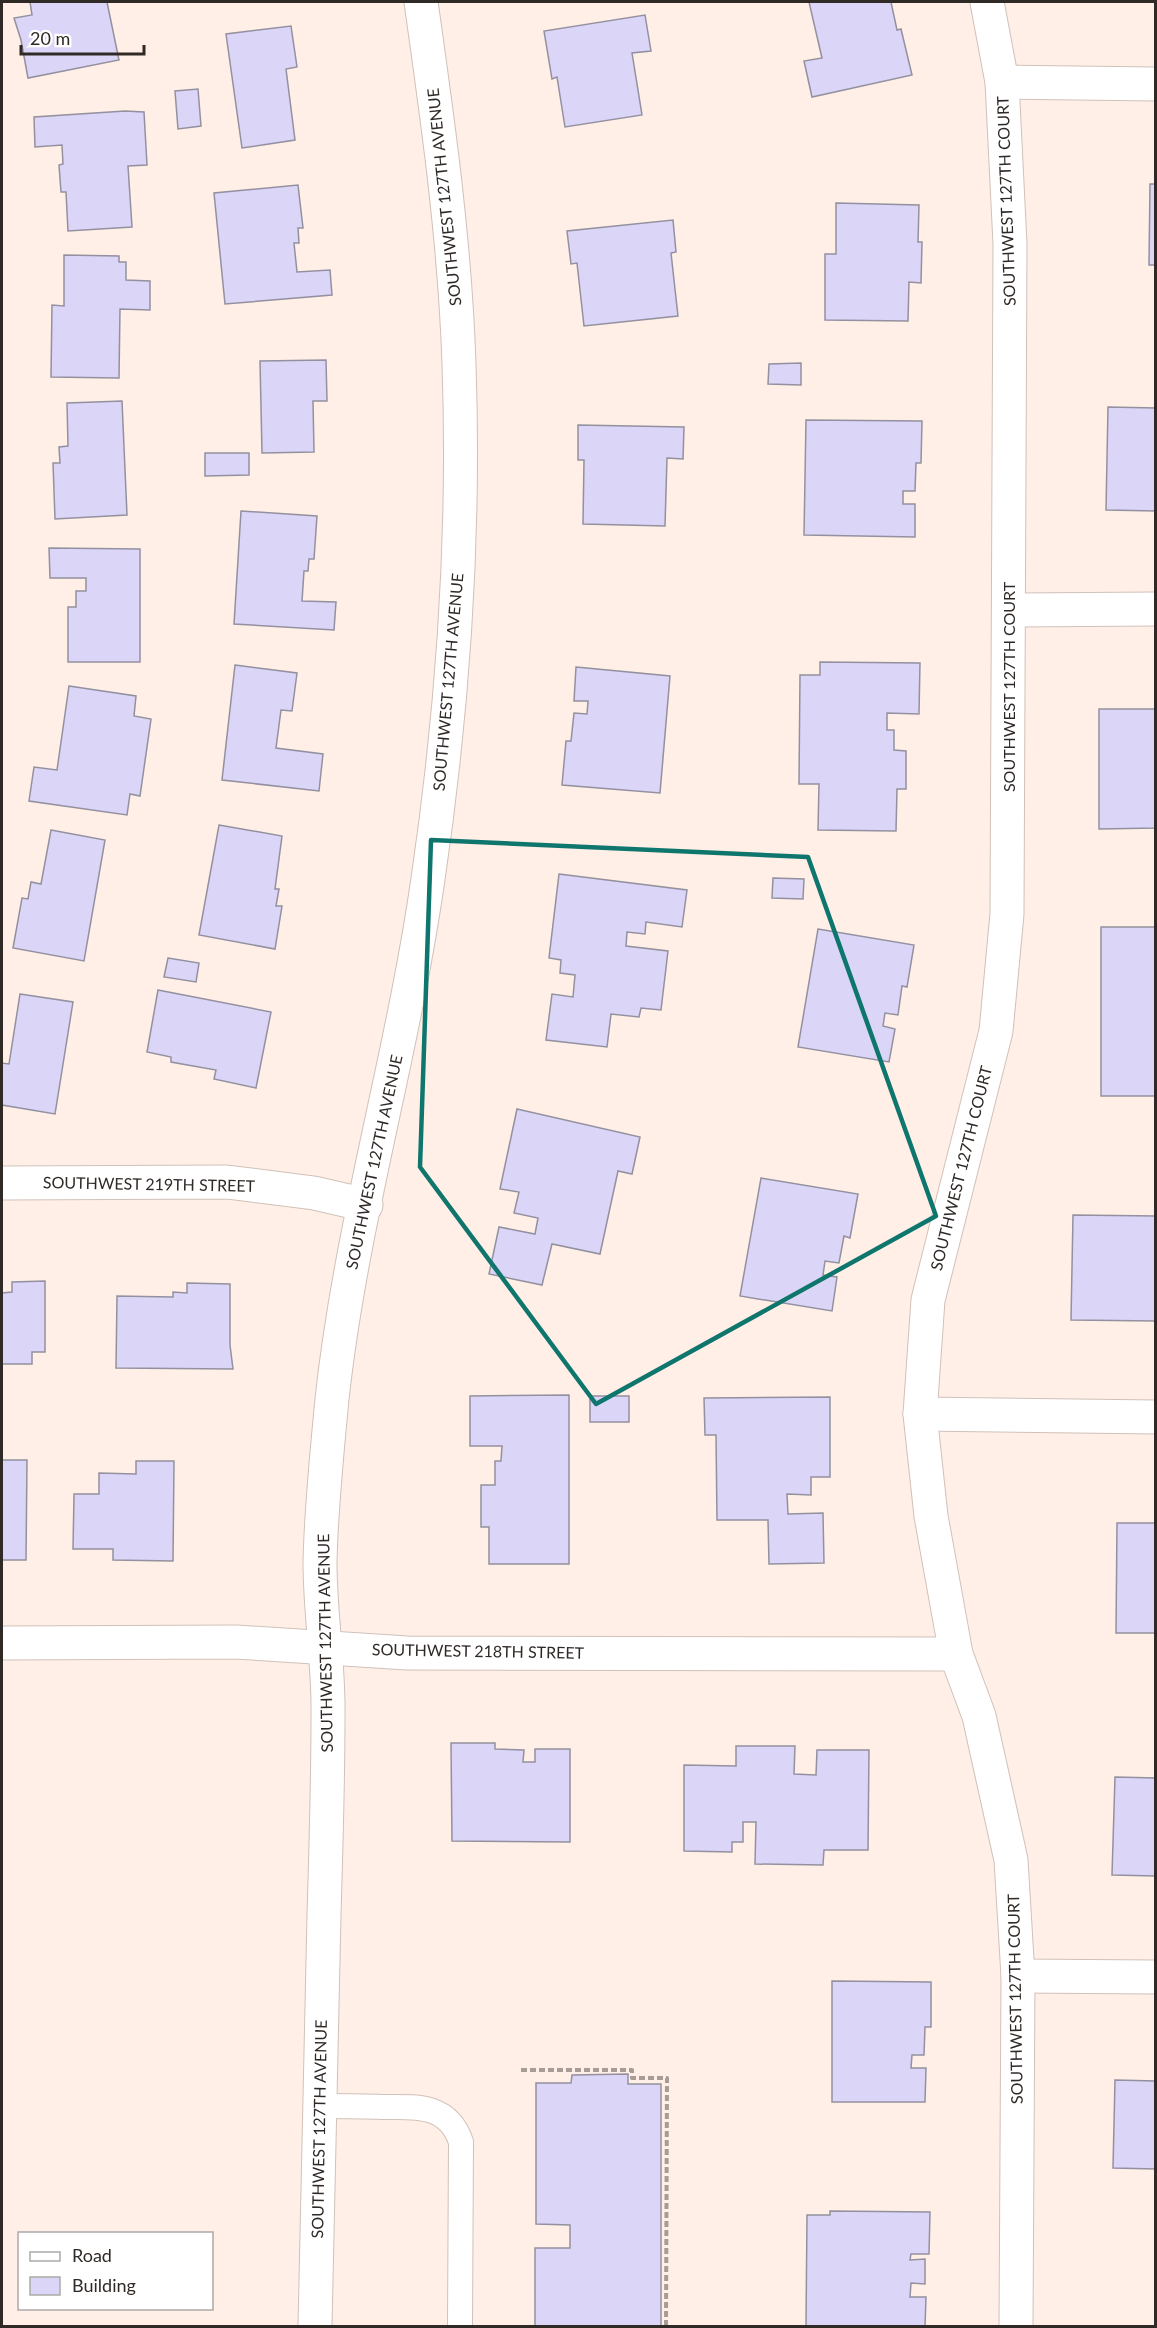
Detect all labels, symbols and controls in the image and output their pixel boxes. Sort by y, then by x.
scale bar [21,18,144,56]
text: 20 m [30,27,70,49]
street label: SOUTHWEST 127TH AVENUE [423,87,464,307]
street label: SOUTHWEST 127TH COURT [992,95,1019,306]
street label: SOUTHWEST 127TH AVENUE [429,572,467,792]
street label: SOUTHWEST 127TH COURT [999,581,1018,792]
street label: SOUTHWEST 127TH AVENUE [341,1053,406,1271]
street label: SOUTHWEST 127TH COURT [926,1063,995,1272]
street label: SOUTHWEST 219TH STREET [43,1172,256,1195]
street label: SOUTHWEST 127TH AVENUE [313,1533,336,1753]
street label: SOUTHWEST 218TH STREET [372,1639,585,1662]
street label: SOUTHWEST 127TH COURT [1003,1893,1026,2104]
street label: SOUTHWEST 127TH AVENUE [307,2019,330,2239]
legend [18,2232,213,2310]
text: Road [72,2244,112,2266]
text: Building [72,2274,136,2296]

